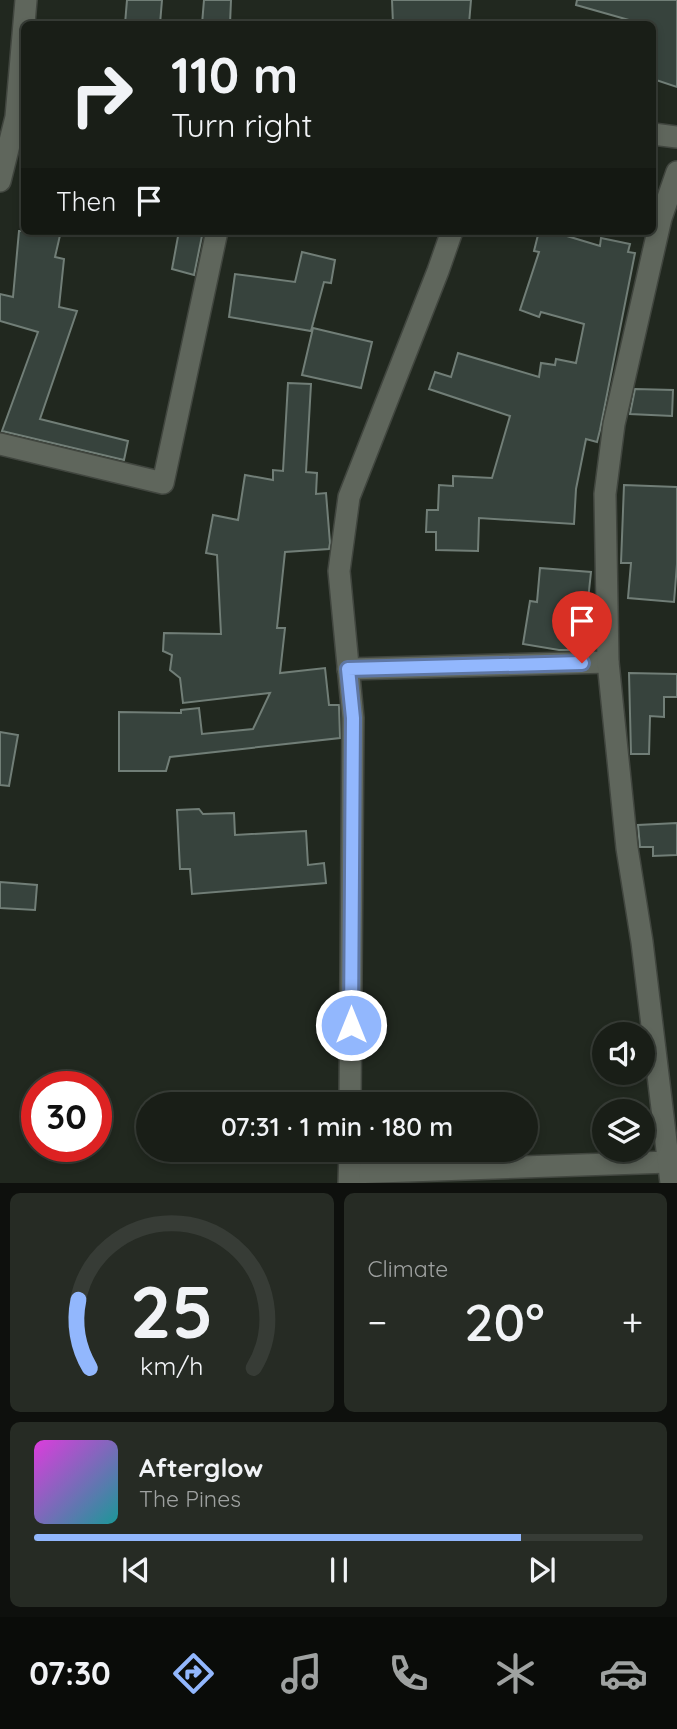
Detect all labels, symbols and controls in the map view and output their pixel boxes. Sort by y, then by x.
text: 110 m [171,44,298,105]
icon: right [56,49,147,140]
text: Turn right [171,105,312,145]
icon: arrive [130,182,168,220]
text: Then [56,185,116,218]
pin [552,591,612,663]
icon: arrive [563,602,601,640]
position arrow [314,988,388,1062]
map controls [592,1022,655,1162]
button: sound [592,1022,655,1085]
speed limit sign: 30 [21,1071,112,1162]
button: layers [592,1099,655,1162]
text: 07:31 · 1 min · 180 m [221,1110,453,1143]
text: Climate [368,1254,448,1283]
text: 25 [130,1266,213,1357]
text: 20° [464,1289,545,1354]
text: − [368,1298,387,1346]
text: + [622,1298,643,1346]
text: km/h [140,1350,203,1381]
text: Afterglow [139,1451,263,1484]
text: The Pines [139,1484,241,1513]
icon: previous [117,1551,155,1589]
icon: pause [320,1551,358,1589]
icon: next [523,1551,561,1589]
icon: directions [169,1649,218,1698]
icon: music [277,1649,326,1698]
icon: phone [384,1649,433,1698]
icon: climate [491,1649,540,1698]
icon: car [599,1649,648,1698]
text: 07:30 [29,1653,111,1693]

